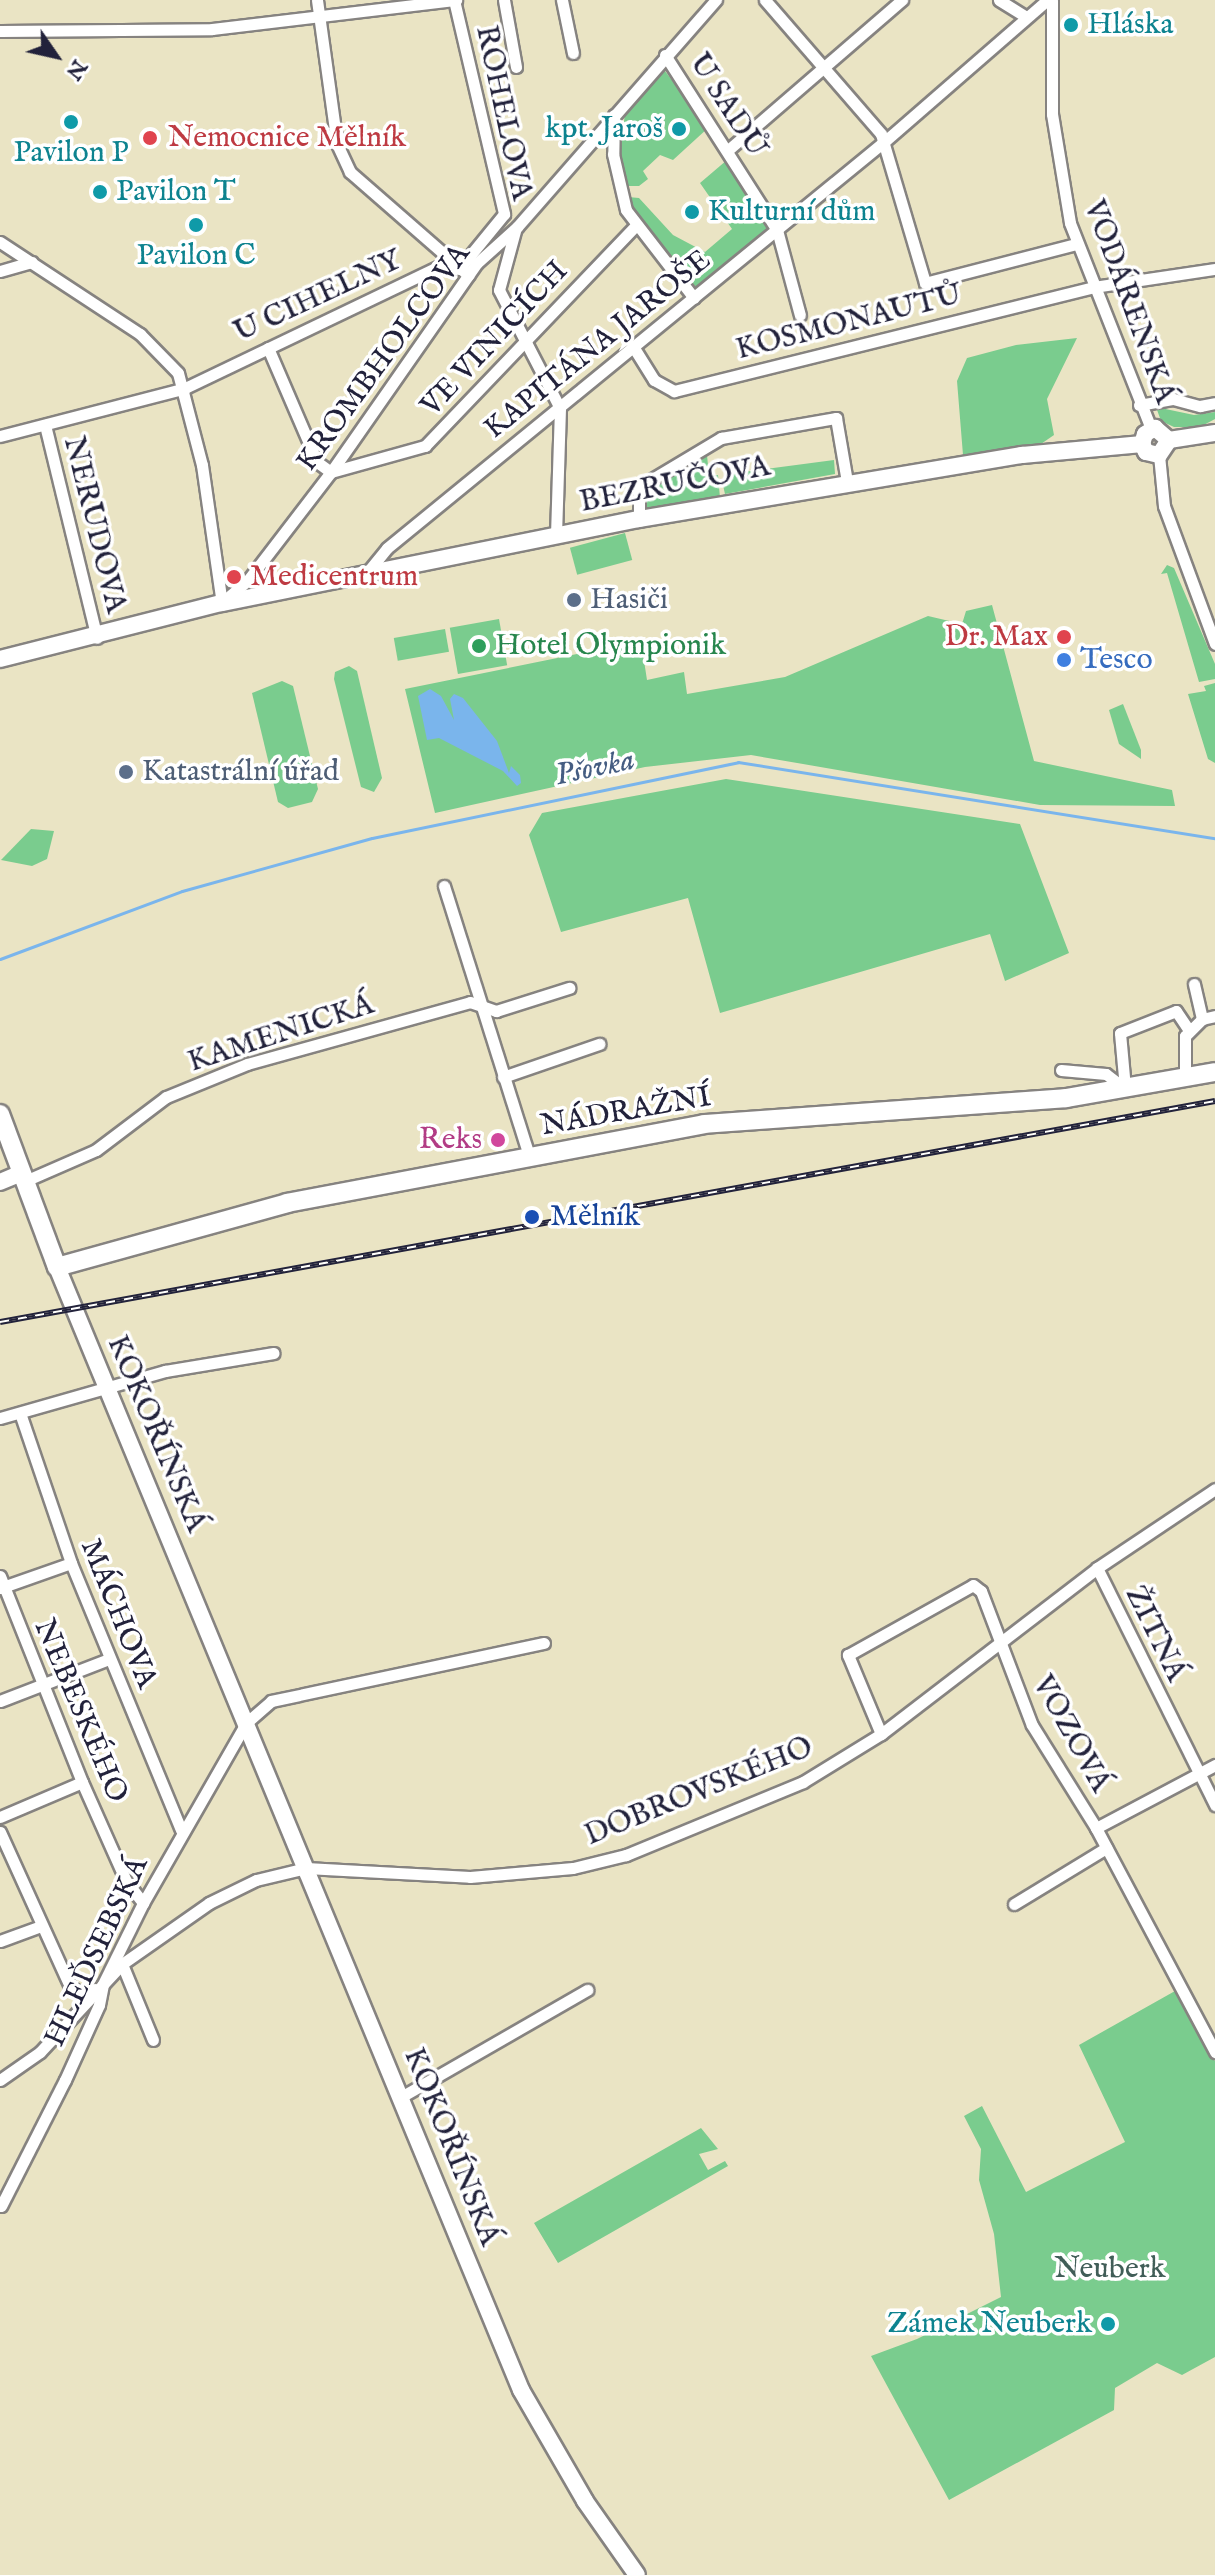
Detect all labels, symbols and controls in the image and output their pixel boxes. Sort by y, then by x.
place label: Hláska [1087,7,1174,43]
north arrow [16,16,96,96]
marker: Hláska [1062,16,1080,34]
street label: ROHELOVA [467,22,539,204]
street label: U SADŮ [680,47,774,165]
text: N [59,54,93,85]
place label: kpt. Jaroš [545,111,663,147]
marker: Pavilon P [62,113,80,131]
place label: Nemocnice Mělník [168,120,406,156]
marker: kpt. Jaroš [670,120,688,138]
marker: Nemocnice Mělník [139,127,161,149]
place label: Pavilon P [13,135,129,171]
place label: Pavilon T [116,174,236,210]
marker: Pavilon T [91,183,109,201]
place label: Kulturní dům [708,194,876,230]
street label: VODÁRENSKÁ [1075,195,1183,409]
marker: Kulturní dům [683,203,701,221]
marker: Pavilon C [187,216,205,234]
street label: KROMBHOLCOVA [289,237,479,479]
place label: Pavilon C [136,238,256,274]
street label: U CIHELNY [229,243,407,351]
street label: KAPITÁNA JAROŠE [478,243,718,447]
street label: VE VINICÍCH [414,254,576,424]
street label: KOSMONAUTŮ [732,278,966,368]
street label: NERUDOVA [55,433,133,617]
street label: BEZRUČOVA [577,449,773,521]
place label: Medicentrum [250,559,418,595]
marker: Medicentrum [225,568,243,586]
place label: Hasiči [590,582,668,618]
marker: Hasiči [565,591,583,609]
place label: Dr. Max [944,619,1048,655]
place label: Hotel Olympionik [495,628,726,664]
marker: Dr. Max [1055,628,1073,646]
marker: Hotel Olympionik [470,637,488,655]
place label: Tesco [1080,642,1153,678]
marker: Tesco [1055,651,1073,669]
water label: Pšovka [552,742,638,796]
place label: Katastrální úřad [142,754,339,790]
marker: Katastrální úřad [117,763,135,781]
street label: KAMENICKÁ [184,987,378,1081]
street label: NÁDRAŽNÍ [538,1079,714,1145]
place label: Reks [419,1122,482,1158]
marker: Reks [489,1131,507,1149]
place label: Mělník [550,1199,640,1235]
marker: Mělník [521,1206,543,1228]
street label: KOKOŘÍNSKÁ [98,1330,214,1538]
street label: MÁCHOVA [72,1534,164,1694]
street label: ŽITNÁ [1117,1580,1193,1688]
street label: NEBESKÉHO [25,1614,135,1808]
street label: VOZOVÁ [1024,1669,1118,1799]
street label: DOBROVSKÉHO [580,1730,818,1854]
street label: HLEĎSEBSKÁ [37,1851,157,2053]
street label: KOKOŘÍNSKÁ [395,2043,507,2251]
park label: Neuberk [1054,2251,1166,2287]
place label: Zámek Neuberk [887,2306,1092,2342]
marker: Zámek Neuberk [1099,2315,1117,2333]

